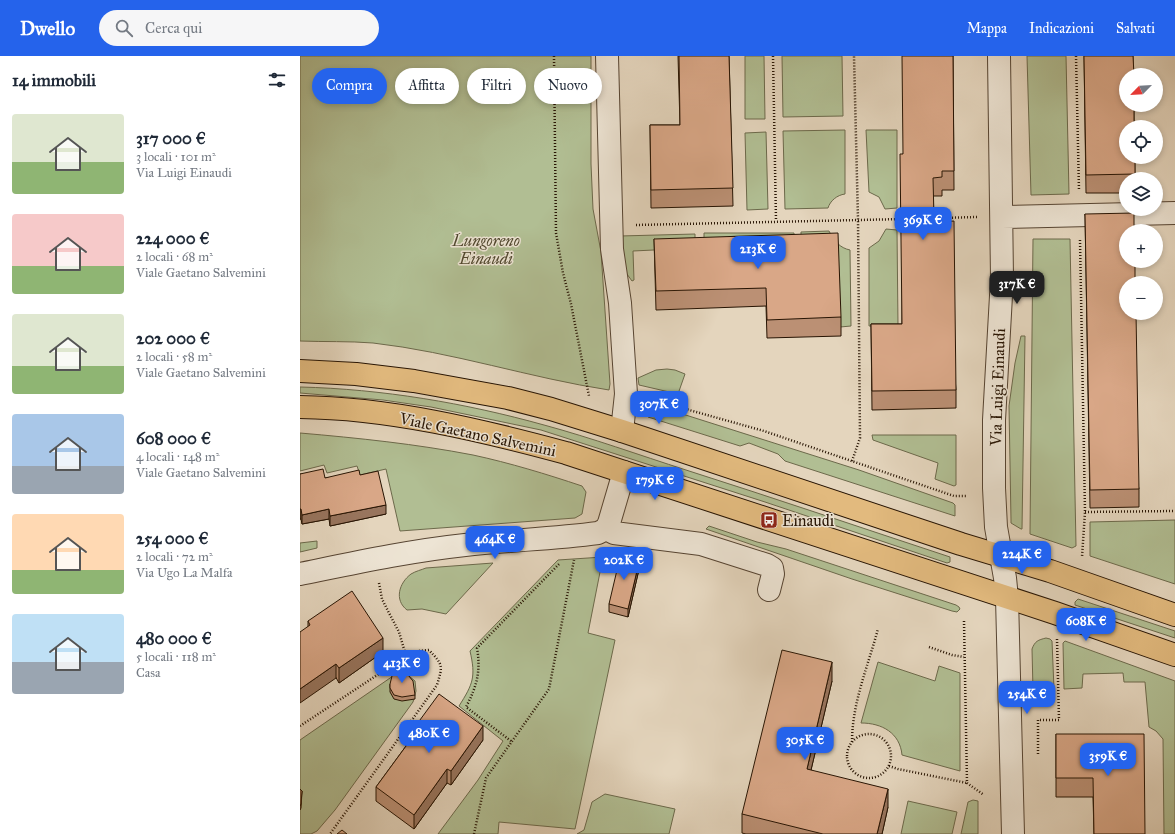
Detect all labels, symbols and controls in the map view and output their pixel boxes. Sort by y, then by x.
search box [99,10,379,46]
text: Dwello [20,17,75,40]
icon: search [113,17,135,39]
text: Cerca qui [145,19,202,37]
text: Mappa [967,20,1007,37]
text: Indicazioni [1029,20,1094,37]
text: Salvati [1116,20,1155,37]
chip: Compra [312,68,387,104]
chip: Affitta [395,68,459,104]
chip: Filtri [467,68,526,104]
chip: Nuovo [534,68,602,104]
north arrow [1119,68,1163,112]
map controls [1119,68,1163,320]
icon: filters [266,69,288,91]
text: 14 immobili [12,70,96,91]
button: locate [1119,120,1163,164]
text: 317 000 € [136,128,206,149]
icon: home [44,130,92,178]
text: 3 locali · 101 m² [136,149,216,165]
text: Via Luigi Einaudi [136,165,232,181]
button: layers [1119,172,1163,216]
pin: 369K € [890,207,956,241]
text: 369K € [904,212,942,228]
button: + [1119,224,1163,268]
text: 224 000 € [136,228,210,249]
icon: home [44,230,92,278]
park label: Lungoreno Einaudi [451,231,520,268]
pin: 213K € [725,236,791,270]
text: 213K € [740,241,776,257]
text: 2 locali · 68 m² [136,249,213,265]
text: Viale Gaetano Salvemini [136,265,266,281]
pin: 317K € [984,271,1050,305]
text: 317K € [998,276,1036,292]
button: − [1119,276,1163,320]
street label: Via Luigi Einaudi [986,327,1010,447]
text: 202 000 € [136,328,210,349]
icon: home [44,330,92,378]
text: 2 locali · 58 m² [136,349,212,365]
text: Viale Gaetano Salvemini [136,365,266,381]
pin: 307K € [626,391,692,425]
text: 307K € [639,396,679,412]
street label: Viale Gaetano Salvemini [397,408,559,461]
text: 608 000 € [136,428,211,449]
icon: home [44,430,92,478]
text: 4 locali · 148 m² [136,449,219,465]
text: Viale Gaetano Salvemini [136,465,266,481]
pin: 179K € [622,467,688,501]
text: 179K € [636,472,674,488]
bus stop icon: Einaudi [759,510,779,530]
place label: Einaudi [782,511,835,530]
pin: 464K € [462,526,528,560]
text: 254 000 € [136,528,209,549]
icon: home [44,530,92,578]
text: 464K € [474,531,516,547]
pin: 224K € [989,541,1055,575]
text: 224K € [1002,546,1042,562]
pin: 202K € [591,547,657,581]
text: 2 locali · 72 m² [136,549,213,565]
text: 202K € [604,552,644,568]
text: Via Ugo La Malfa [136,565,233,581]
pin: 608K € [1053,608,1119,642]
text: 608K € [1065,613,1107,629]
text: 480 000 € [136,628,212,649]
icon: home [44,630,92,678]
text: 5 locali · 118 m² [136,649,216,665]
pin: 413K € [369,650,435,684]
text: 413K € [383,655,421,671]
text: Casa [136,665,161,681]
pin: 254K € [994,681,1060,715]
text: 254K € [1007,686,1047,702]
pin: 480K € [396,720,462,754]
text: 480K € [408,725,450,741]
pin: 305K € [772,727,838,761]
text: 305K € [786,732,824,748]
pin: 359K € [1075,743,1141,777]
text: 359K € [1089,748,1127,764]

